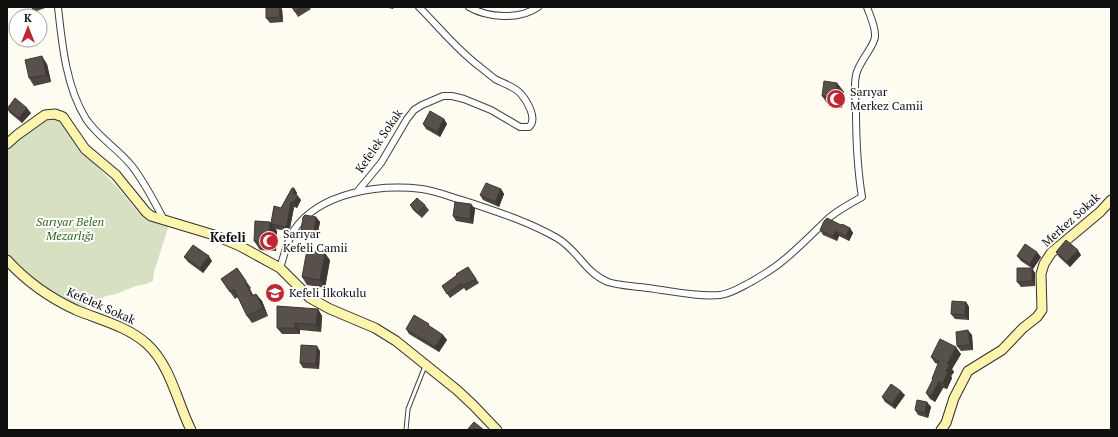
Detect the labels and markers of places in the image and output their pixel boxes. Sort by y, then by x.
place label: Sarıyar Merkez Camii [850,84,924,113]
mosque icon: Sarıyar Merkez Camii [825,88,847,110]
place label: Sarıyar Kefeli Camii [283,226,348,255]
mosque icon: Sarıyar Kefeli Camii [258,230,280,252]
school or university icon: Kefeli İlkokulu [264,282,286,304]
place label: Kefeli İlkokulu [289,285,366,300]

